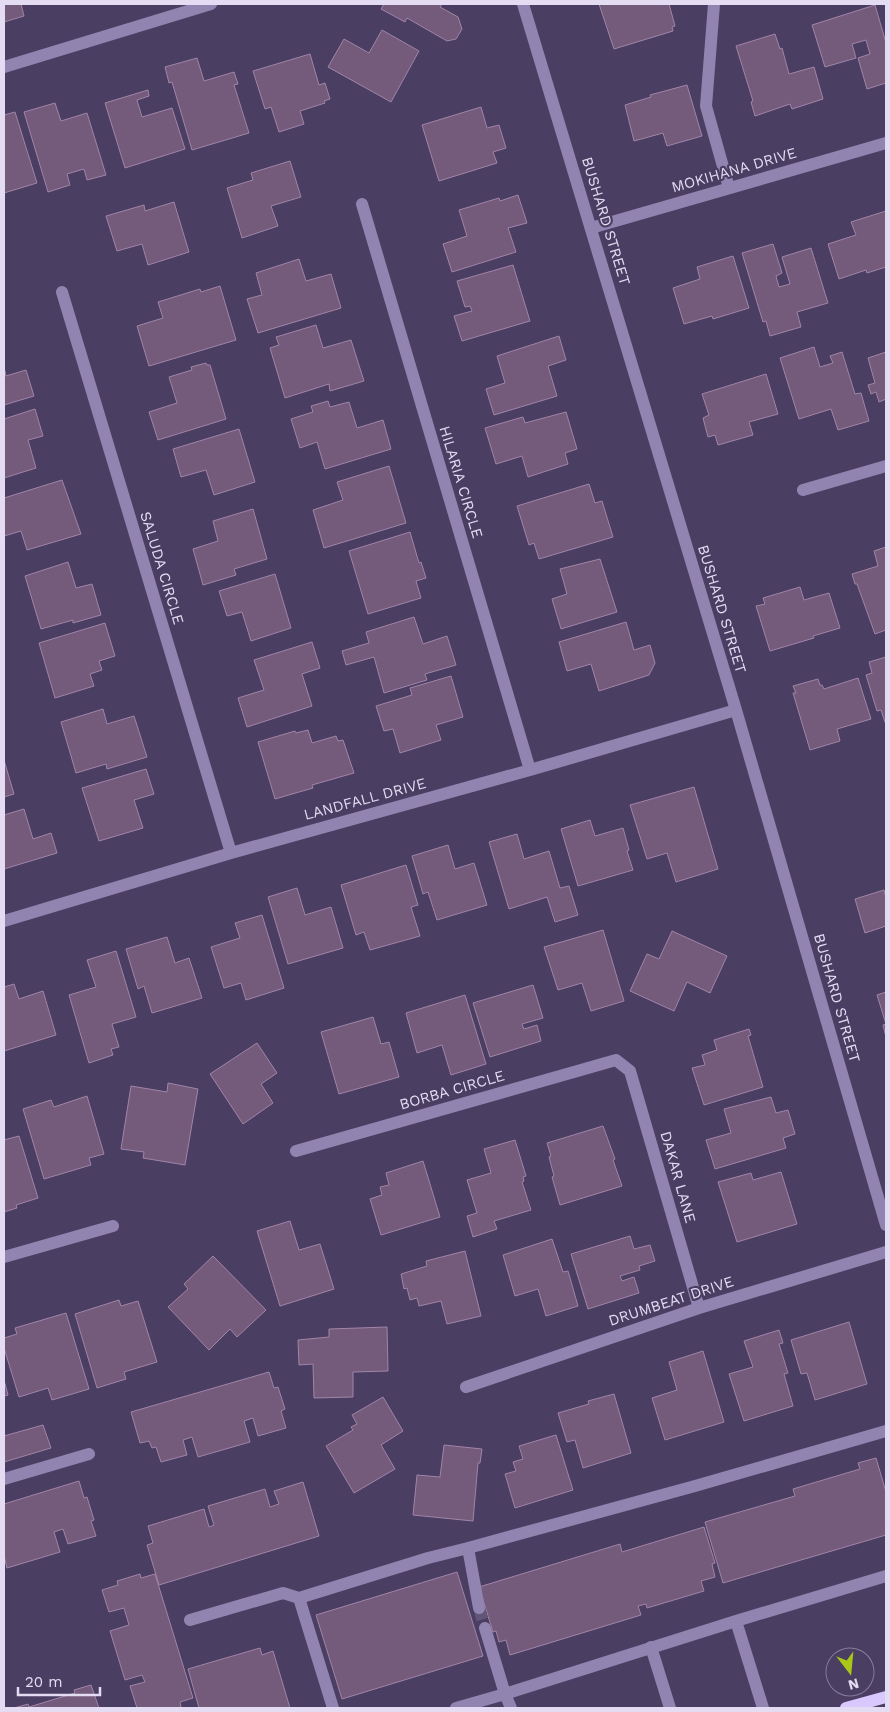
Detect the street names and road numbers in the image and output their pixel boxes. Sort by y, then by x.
street label: MOKIHANA DRIVE [669,144,799,196]
street label: BUSHARD STREET [578,155,634,287]
street label: HILARIA CIRCLE [435,424,487,540]
street label: SALUDA CIRCLE [136,509,188,627]
street label: BUSHARD STREET [694,543,750,675]
street label: LANDFALL DRIVE [302,774,428,824]
street label: BUSHARD STREET [810,931,864,1065]
street label: BORBA CIRCLE [397,1066,507,1114]
street label: DAKAR LANE [656,1129,700,1225]
street label: DRUMBEAT DRIVE [606,1272,736,1330]

